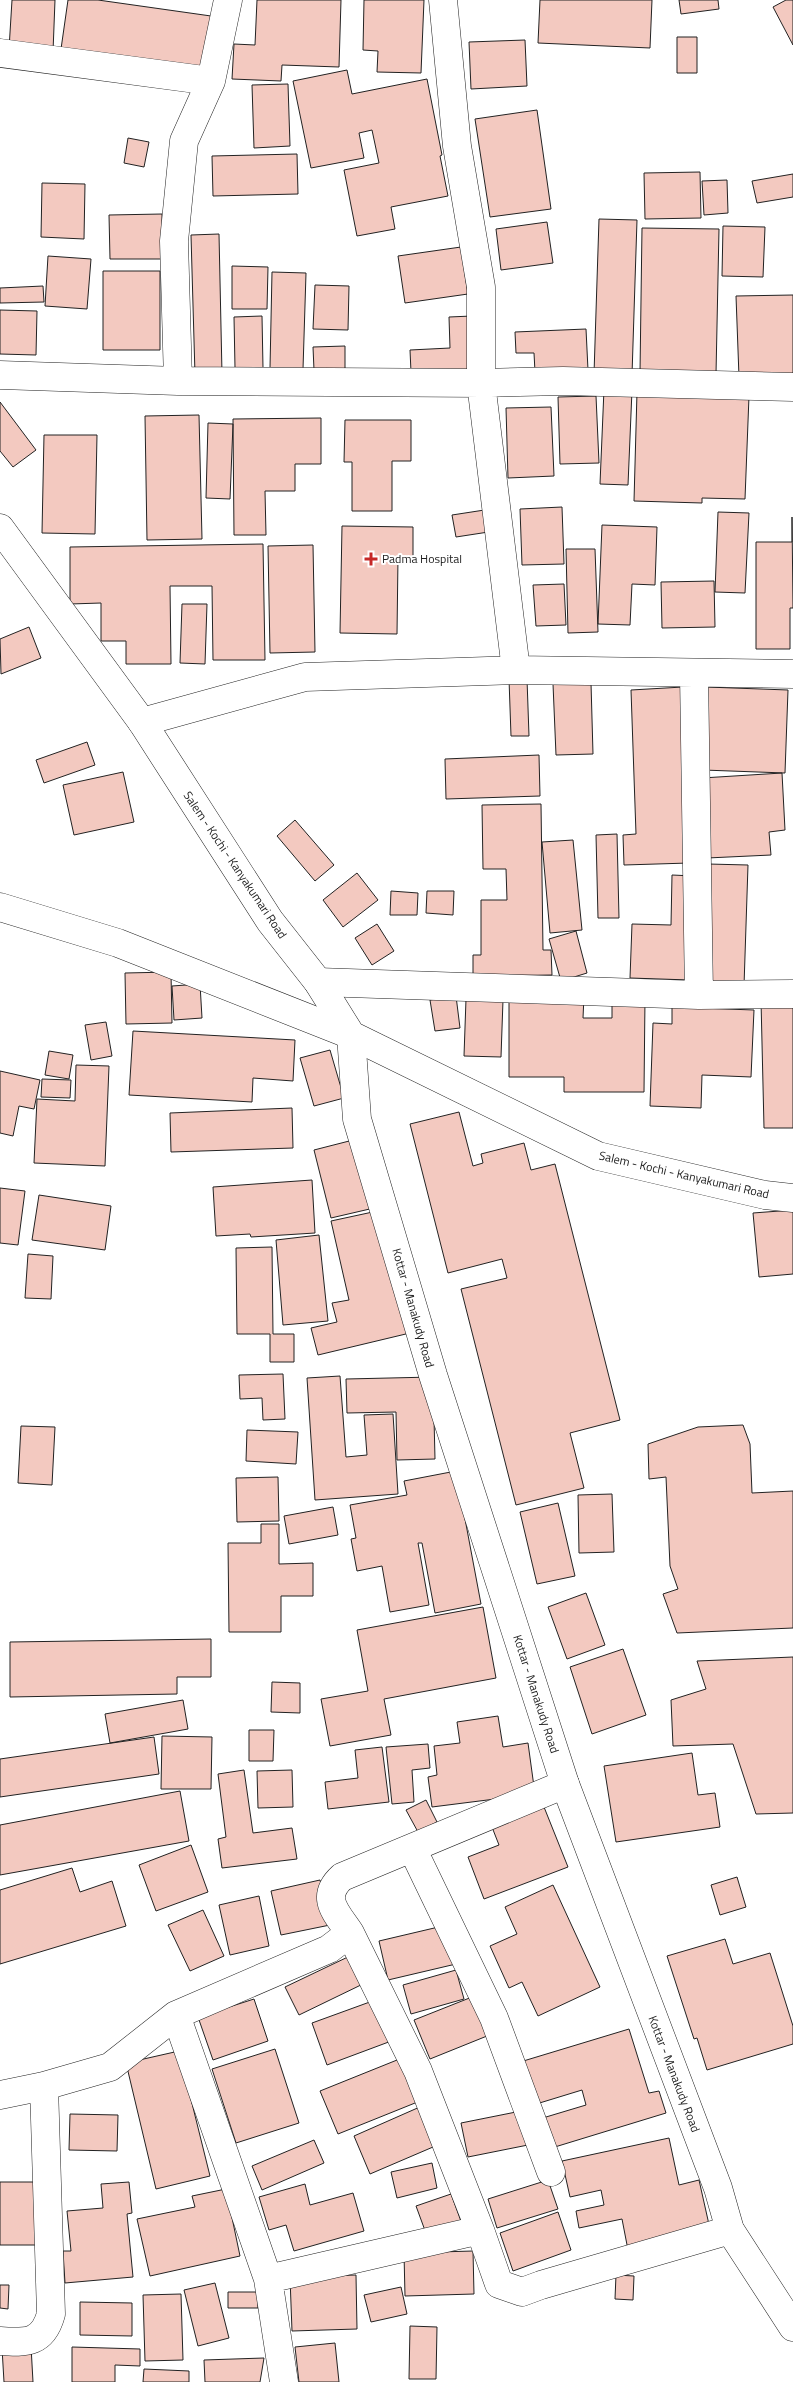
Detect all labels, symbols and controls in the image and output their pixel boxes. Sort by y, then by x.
place label: Padma Hospital [382,549,462,568]
marker: Padma Hospital [364,552,378,566]
street label: Salem - Kochi - Kanyakumari Road [179,787,292,942]
street label: Salem - Kochi - Kanyakumari Road [597,1146,771,1203]
street label: Kottar - Manakudy Road [387,1246,440,1370]
street label: Kottar - Manakudy Road [508,1632,565,1756]
street label: Kottar - Manakudy Road [643,2013,705,2135]

